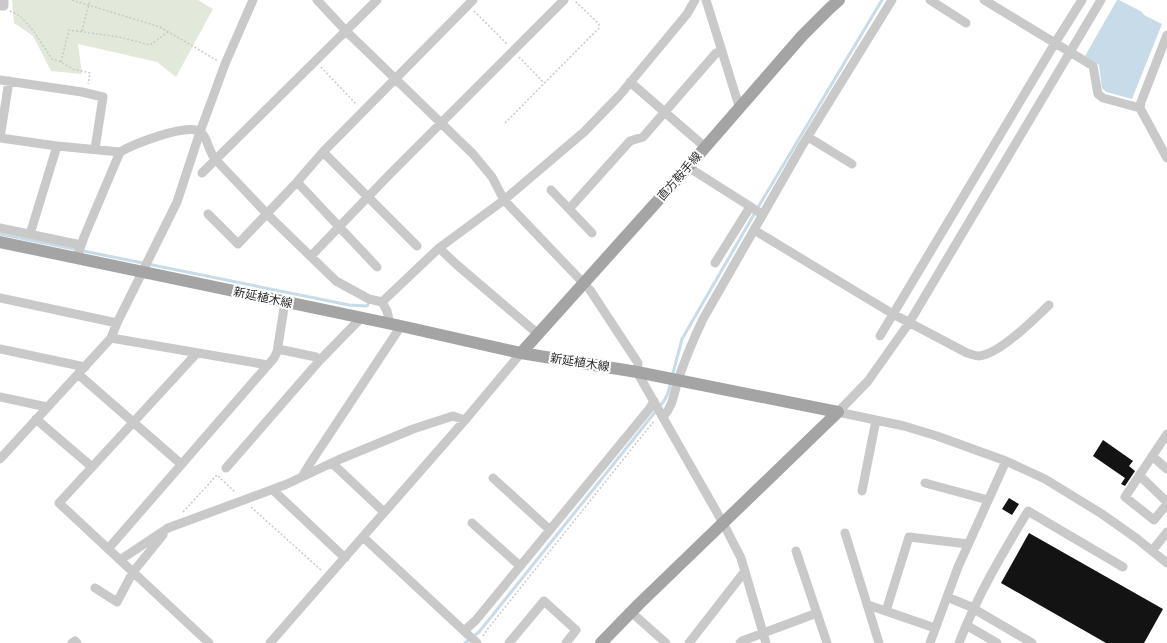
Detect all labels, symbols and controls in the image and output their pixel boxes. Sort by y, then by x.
street label: 直方鞍手線 [653,148,705,204]
street label: 新延植木線 [232,282,294,312]
street label: 新延植木線 [549,349,611,375]

